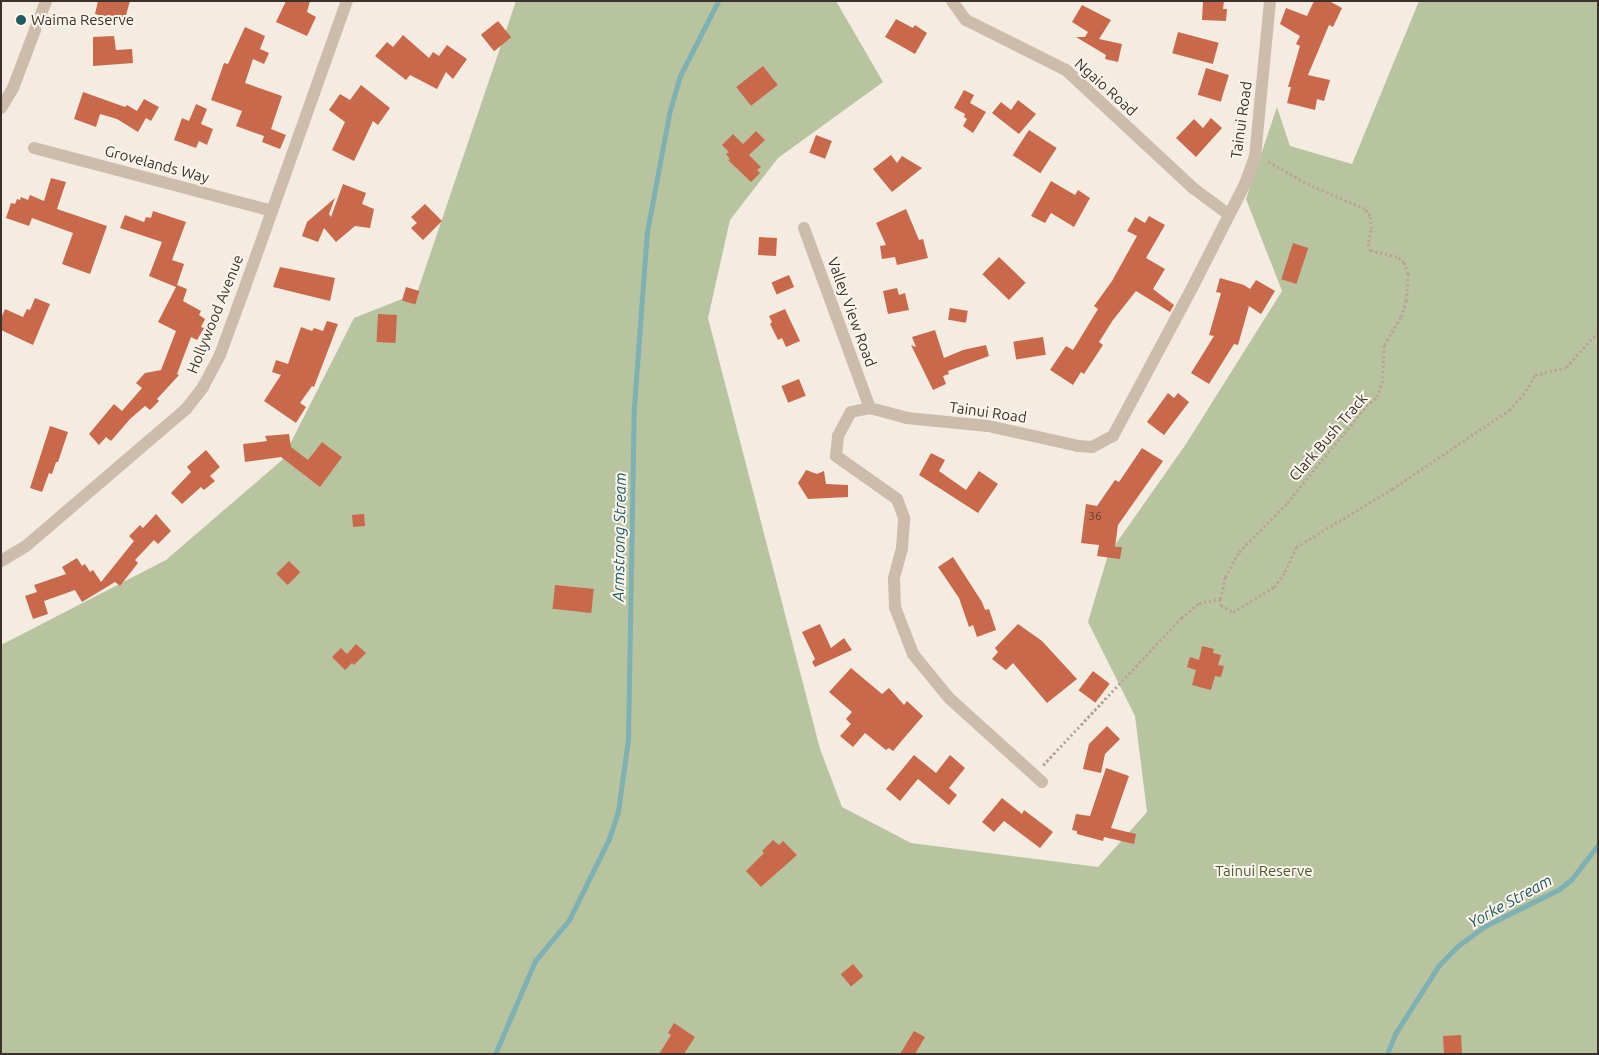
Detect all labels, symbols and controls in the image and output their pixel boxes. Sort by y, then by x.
place label: Waima Reserve [31,11,134,29]
marker: Waima Reserve [15,14,27,26]
street label: Ngaio Road [1071,54,1141,120]
street label: Tainui Road [1227,80,1255,160]
street label: Grovelands Way [103,141,211,187]
street label: Hollywood Avenue [183,252,247,376]
street label: Valley View Road [824,255,880,369]
street label: Clark Bush Track [1285,390,1371,484]
street label: Tainui Road [948,398,1028,426]
water label: Armstrong Stream [608,472,630,602]
house number: 36 [1088,509,1102,523]
park label: Tainui Reserve [1215,862,1313,880]
water label: Yorke Stream [1465,870,1555,932]

